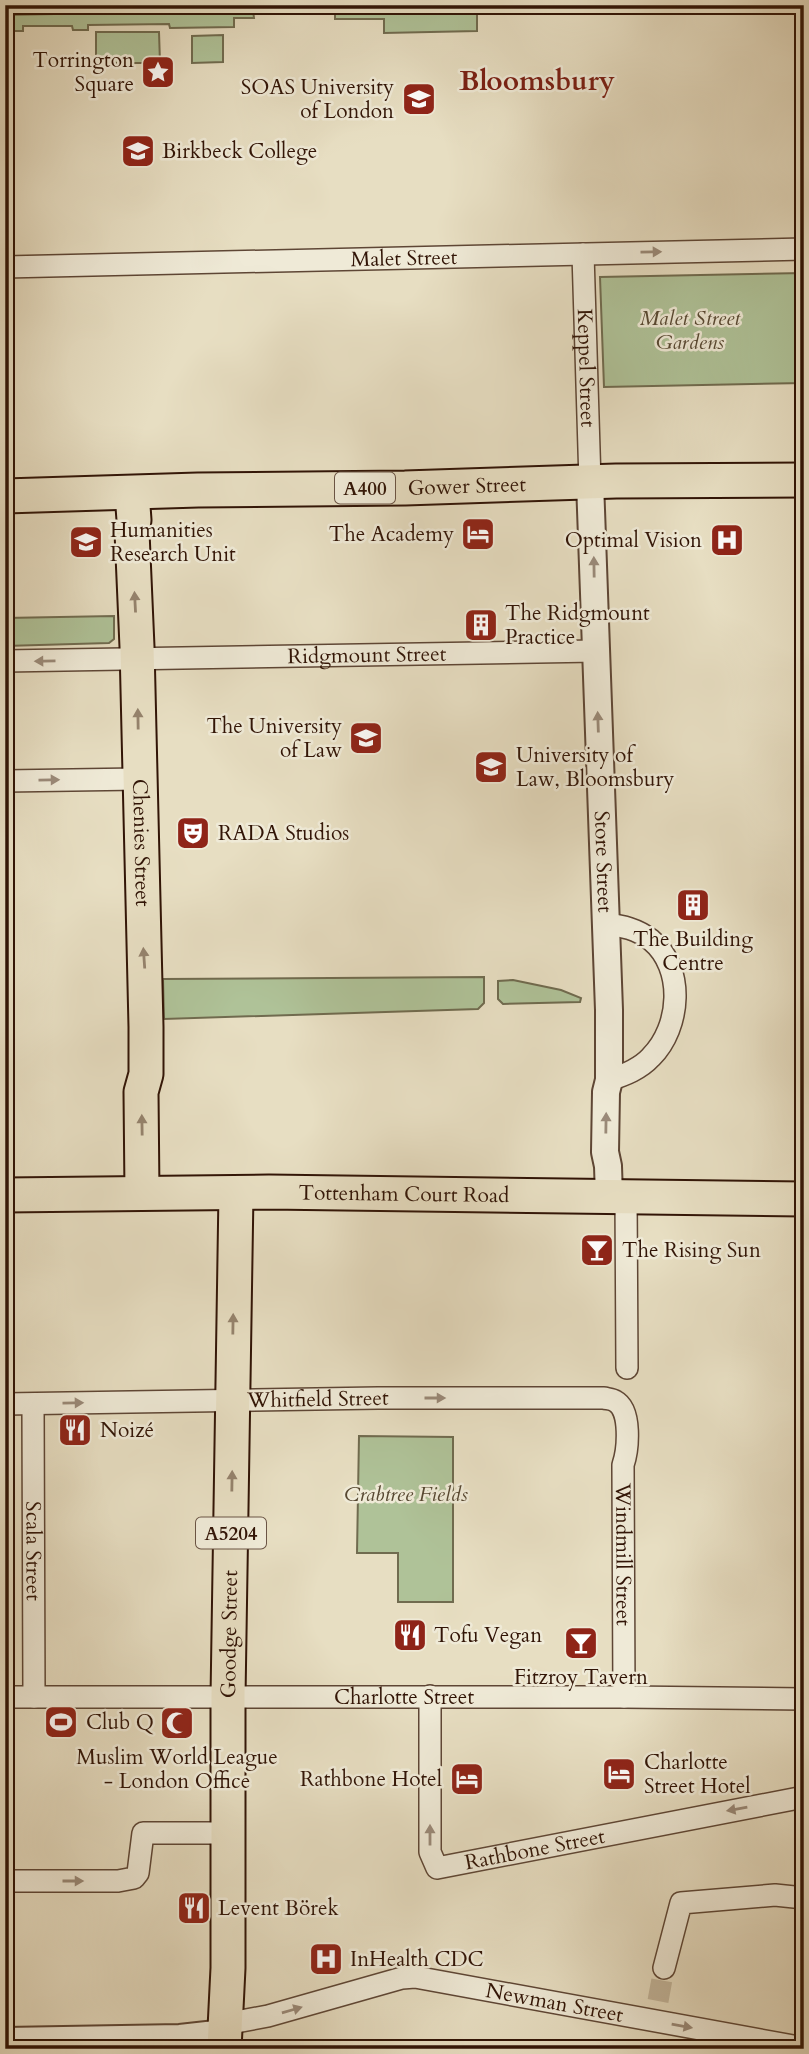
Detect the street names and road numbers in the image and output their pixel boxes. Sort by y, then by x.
street label: Malet Street [350,243,458,274]
street label: Keppel Street [570,308,602,428]
street label: Gower Street [407,470,527,503]
road number: A400 [335,472,395,503]
street label: Ridgmount Street [287,640,447,671]
street label: Chenies Street [125,778,157,907]
street label: Store Street [587,810,620,914]
street label: Tottenham Court Road [298,1178,509,1210]
street label: Whitfield Street [246,1384,389,1415]
street label: Windmill Street [608,1482,638,1626]
street label: Scala Street [18,1501,48,1601]
road number: A5204 [196,1518,266,1548]
street label: Goodge Street [214,1569,245,1698]
street label: Charlotte Street [334,1683,474,1712]
street label: Rathbone Street [462,1822,608,1877]
street label: Newman Street [483,1976,626,2030]

